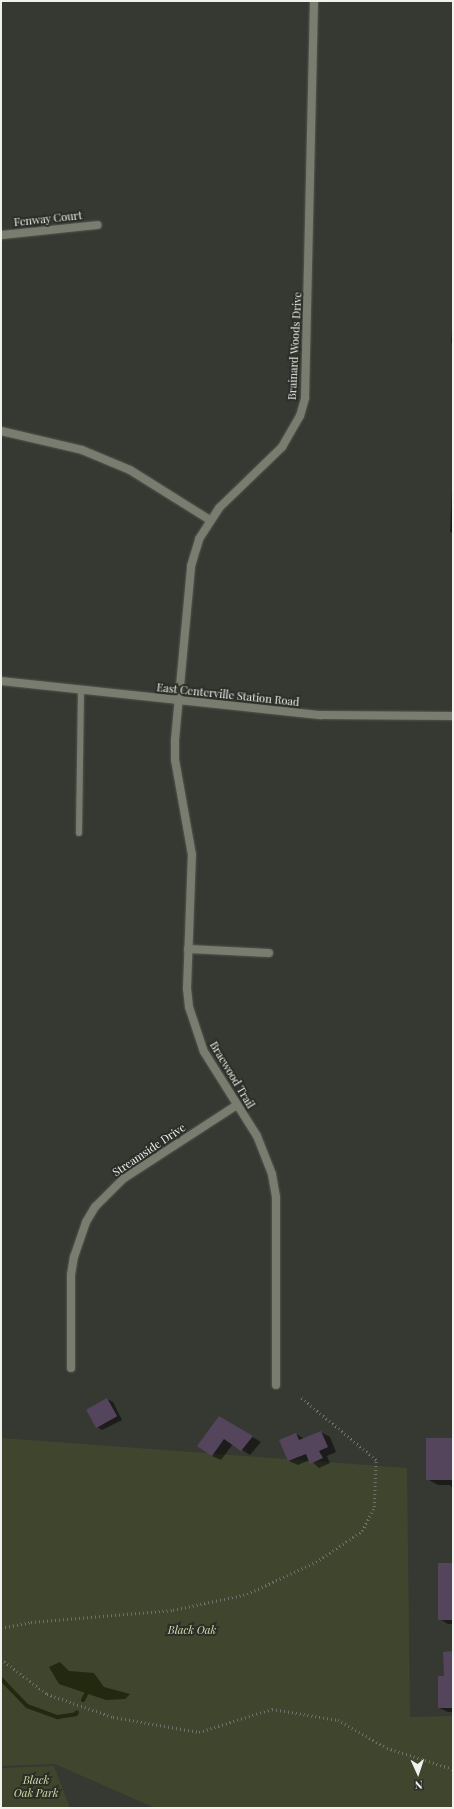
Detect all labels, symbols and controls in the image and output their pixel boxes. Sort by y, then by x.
street label: Fenway Court [13,209,83,229]
street label: Brainard Woods Drive [286,291,304,401]
street label: East Centerville Station Road [156,681,300,709]
street label: Braewood Trail [207,1039,257,1111]
street label: Streamside Drive [110,1121,188,1179]
park label: Black Oak [168,1623,216,1637]
north arrow [398,1753,438,1793]
park label: Black Oak Park [14,1774,58,1800]
text: N [414,1778,423,1793]

